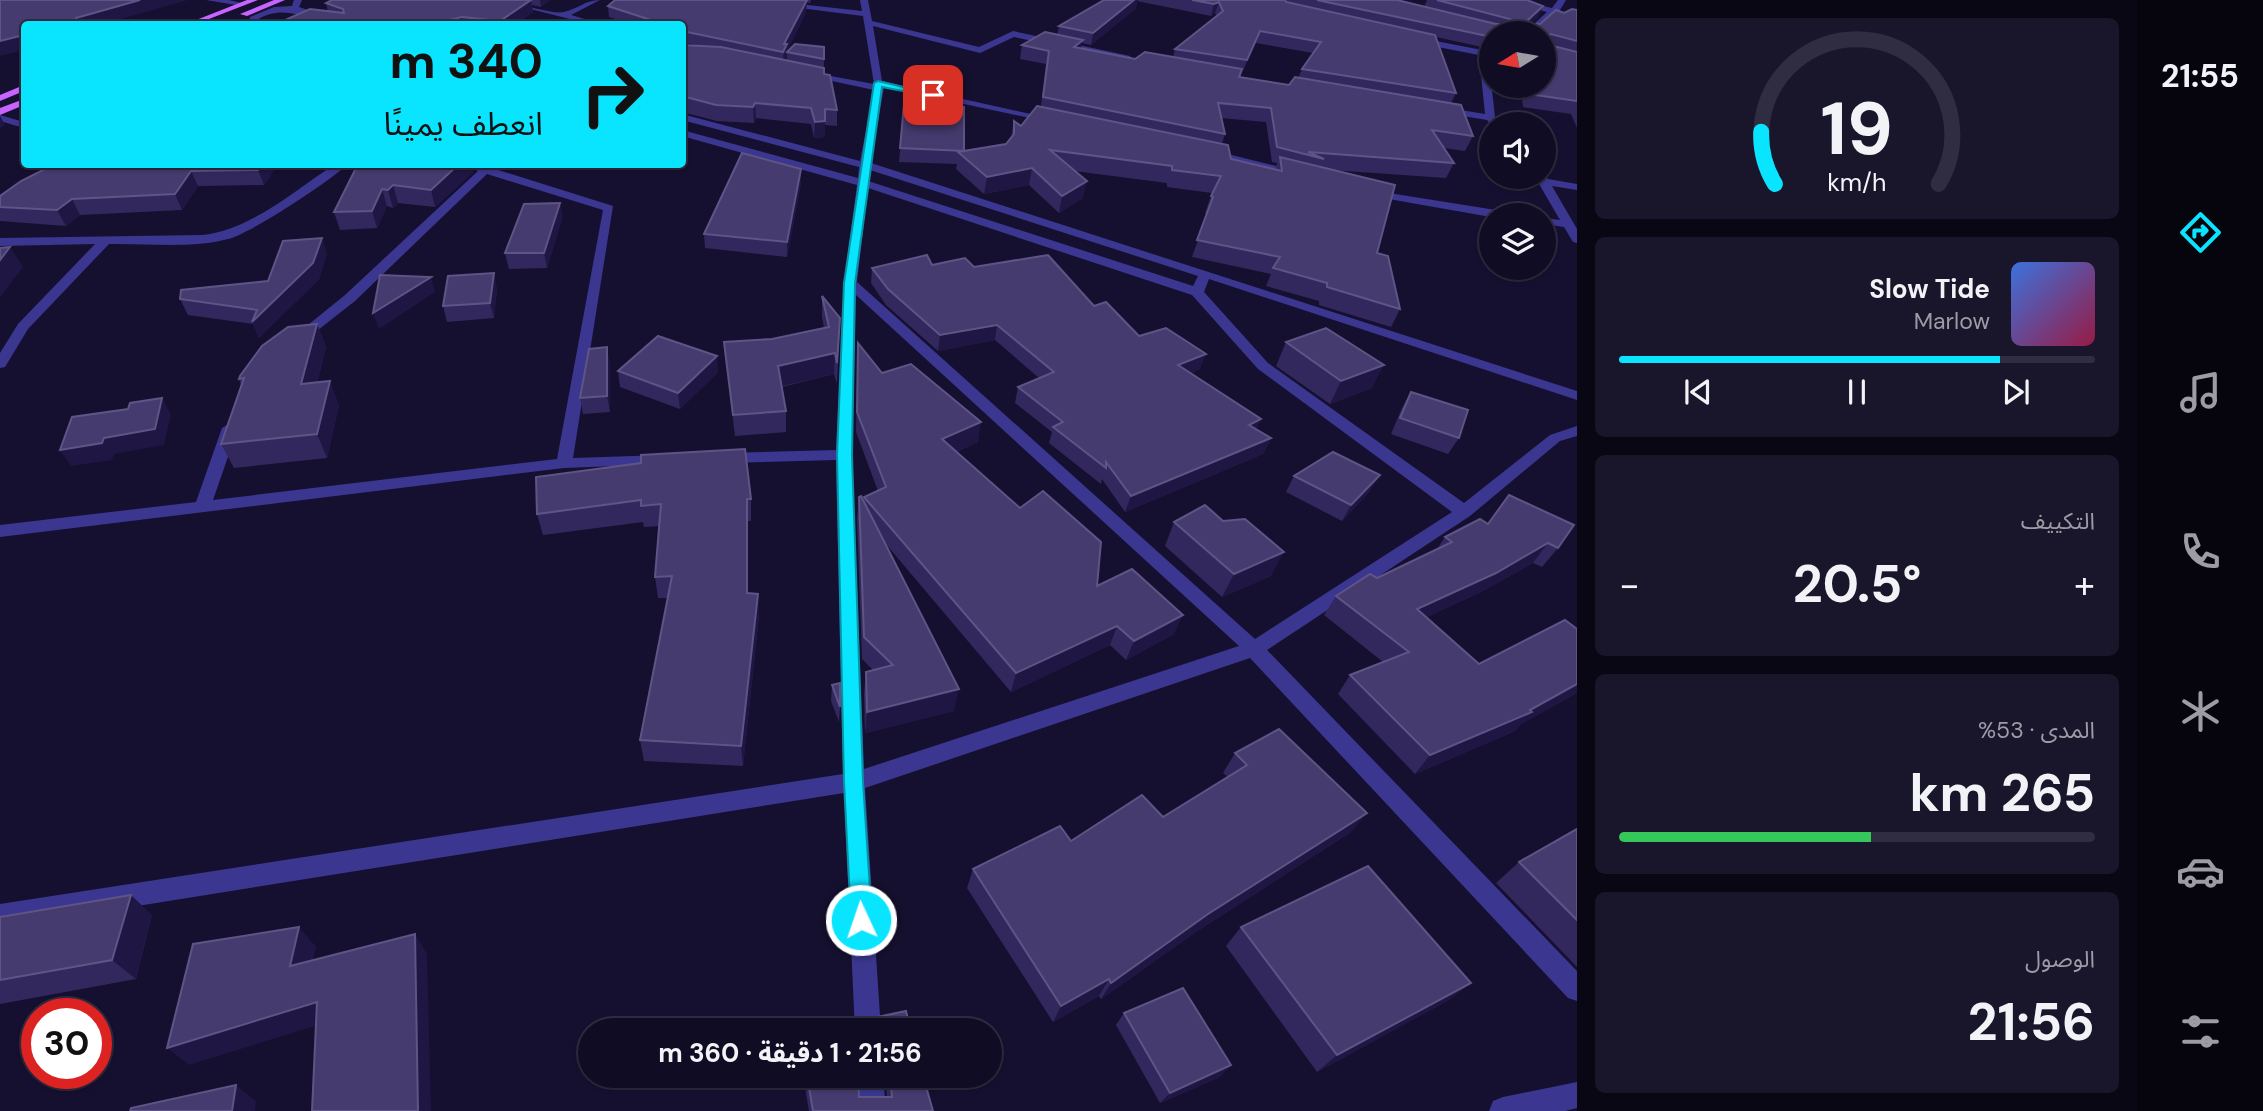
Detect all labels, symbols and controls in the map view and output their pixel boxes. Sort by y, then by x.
north arrow [1479,21,1556,98]
map controls [1479,21,1556,280]
text: 340 m [389,29,543,93]
icon: right [567,49,658,140]
text: 21:55 [2161,55,2239,97]
pin [903,65,963,125]
icon: arrive [914,76,952,114]
text: 19 [1821,83,1893,178]
text: انعطف يمينًا [383,103,543,145]
button: sound [1479,112,1556,189]
text: km/h [1827,166,1887,199]
button: layers [1479,203,1556,280]
icon: directions [2176,208,2225,257]
text: Slow Tide [1869,272,1990,306]
text: Marlow [1914,306,1990,336]
icon: music [2176,368,2225,417]
icon: previous [1679,373,1717,411]
icon: pause [1838,373,1876,411]
icon: next [1997,373,2035,411]
text: التكييف [2021,506,2095,536]
icon: phone [2176,527,2225,576]
text: 20.5° [1793,550,1921,618]
text: − [1619,560,1640,610]
text: + [2074,560,2095,610]
icon: climate [2176,687,2225,736]
text: المدى · 53% [1978,715,2095,745]
text: 265 km [1909,759,2095,827]
icon: car [2176,847,2225,896]
position arrow [824,883,898,957]
text: الوصول [2025,944,2095,974]
text: 21:56 [1968,988,2095,1056]
speed limit sign: 30 [21,998,112,1089]
icon: filters [2176,1007,2225,1056]
text: 21:56 · 1 دقيقة · 360 m [658,1036,922,1070]

